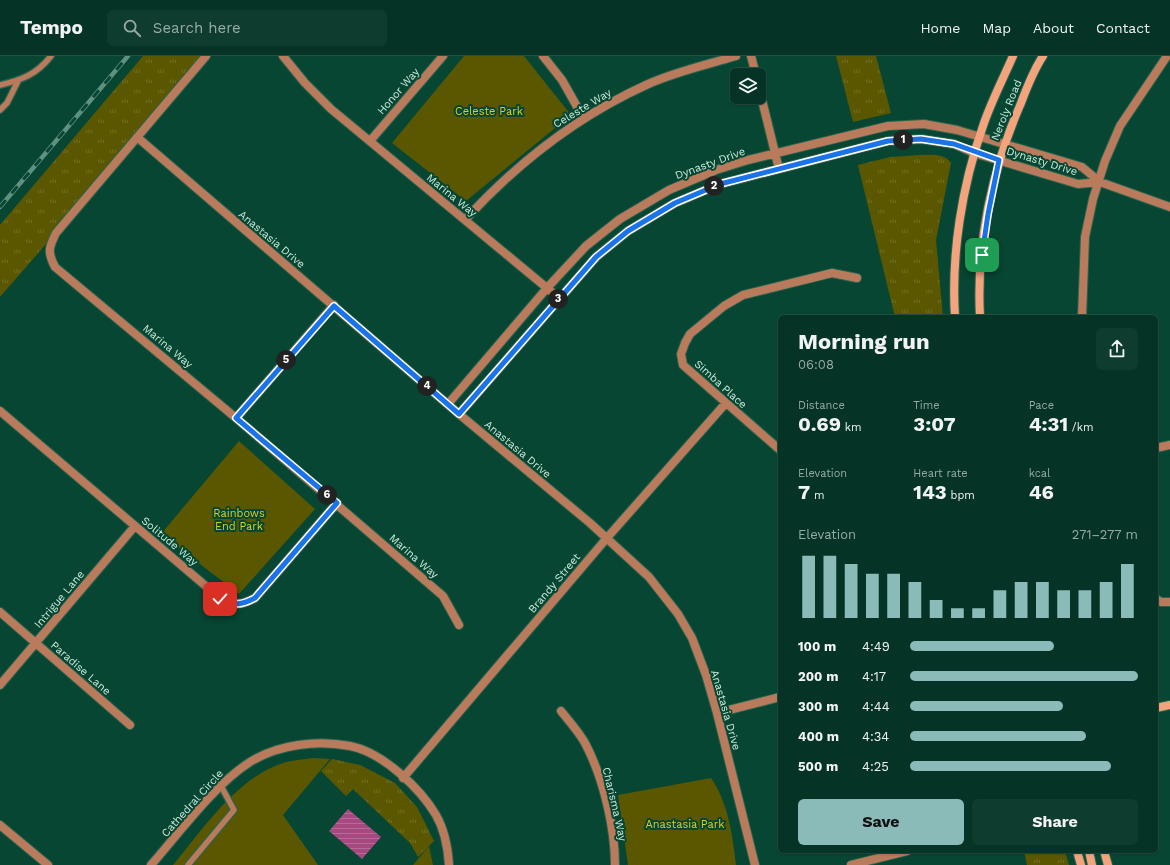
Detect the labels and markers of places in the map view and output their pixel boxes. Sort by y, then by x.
pin: 1 [893,130,913,150]
pin: 2 [704,176,724,196]
pin [965,238,999,272]
pin: 3 [548,289,568,309]
pin: 5 [276,350,296,370]
pin: 4 [417,376,437,396]
pin: 6 [317,485,337,505]
pin [203,582,237,616]

